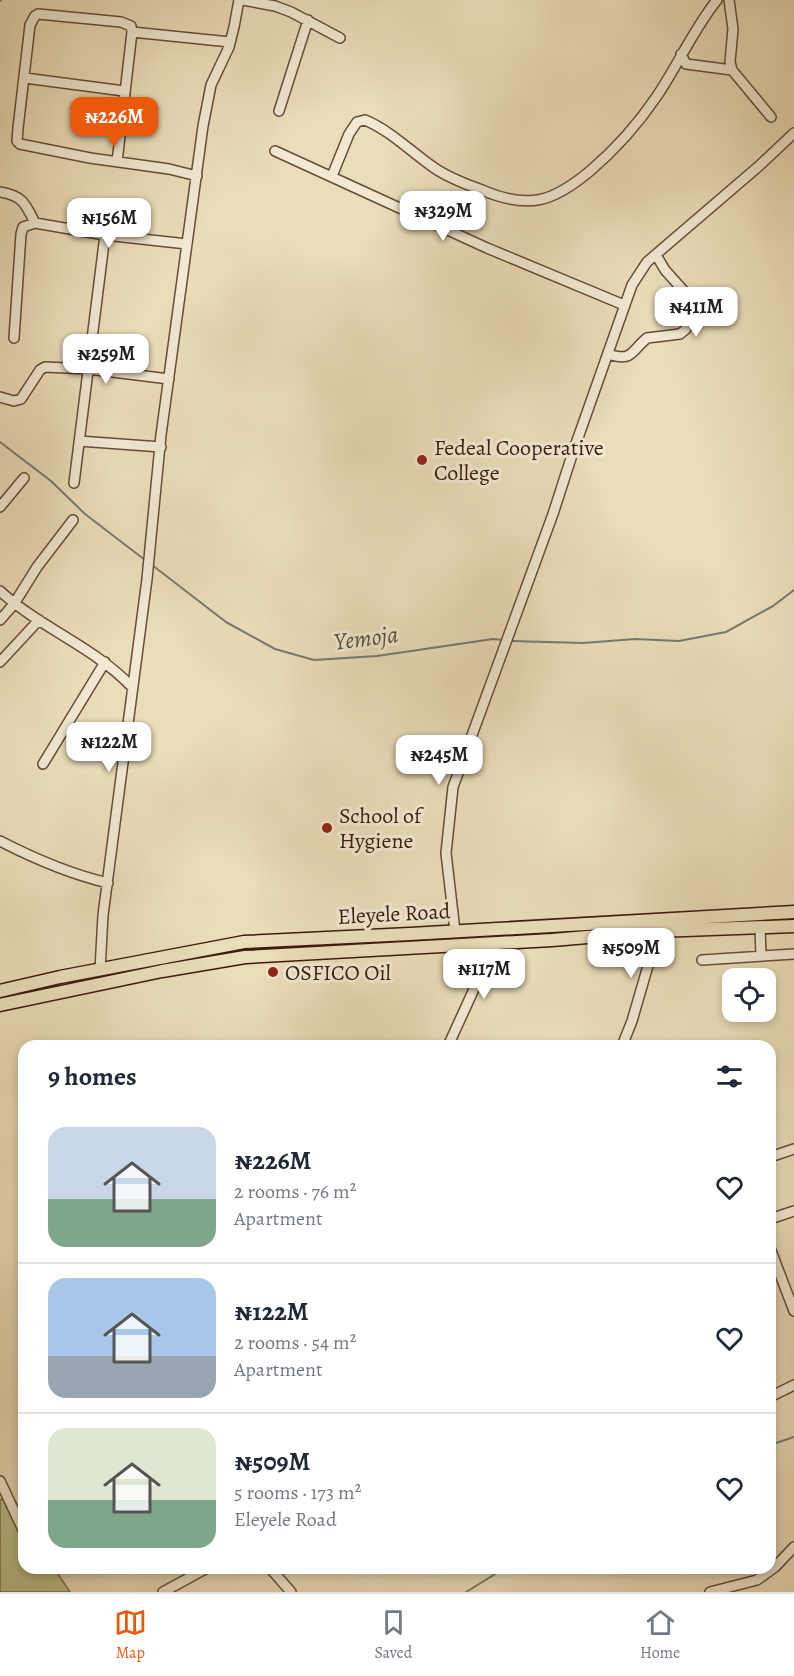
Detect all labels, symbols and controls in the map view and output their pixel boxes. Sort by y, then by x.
pin: ₦226M [72,97,156,148]
text: ₦226M [84,103,144,130]
pin: ₦329M [401,191,485,242]
text: ₦329M [414,197,472,224]
pin: ₦156M [67,198,151,249]
text: ₦156M [81,204,137,231]
pin: ₦411M [654,287,738,338]
text: ₦411M [669,293,723,320]
pin: ₦259M [64,334,148,385]
text: ₦259M [77,340,135,367]
place label: Fedeal Cooperative College [434,433,604,488]
marker: Fedeal Cooperative College [415,453,429,467]
water label: Yemoja [332,618,400,658]
pin: ₦122M [67,722,151,773]
text: ₦122M [80,728,138,755]
pin: ₦245M [397,735,481,786]
text: ₦245M [410,741,468,768]
place label: School of Hygiene [339,801,424,856]
marker: School of Hygiene [320,821,334,835]
street label: Eleyele Road [337,896,451,932]
pin: ₦509M [589,928,673,979]
text: ₦509M [602,934,660,961]
pin: ₦117M [442,949,526,1000]
text: ₦117M [457,955,511,982]
place label: OSFICO Oil [285,958,391,988]
marker: OSFICO Oil [266,965,280,979]
map controls [722,968,776,1022]
button: locate [722,968,776,1022]
text: 9 homes [48,1059,137,1094]
icon: filters [713,1060,746,1093]
text: ₦226M [234,1143,311,1178]
icon: home [96,1151,168,1223]
icon: heart [713,1171,746,1204]
text: 2 rooms · 76 m² [234,1178,356,1205]
text: Apartment [234,1205,323,1232]
text: ₦122M [234,1294,309,1329]
icon: home [96,1302,168,1374]
icon: heart [713,1322,746,1355]
text: 2 rooms · 54 m² [234,1329,356,1356]
text: Apartment [234,1356,323,1383]
text: ₦509M [234,1444,310,1479]
icon: home [96,1452,168,1524]
icon: heart [713,1472,746,1505]
text: 5 rooms · 173 m² [234,1479,361,1506]
text: Eleyele Road [234,1506,337,1533]
tab: Map [114,1606,147,1664]
tab: Saved [374,1606,412,1664]
tab: Home [640,1606,680,1664]

